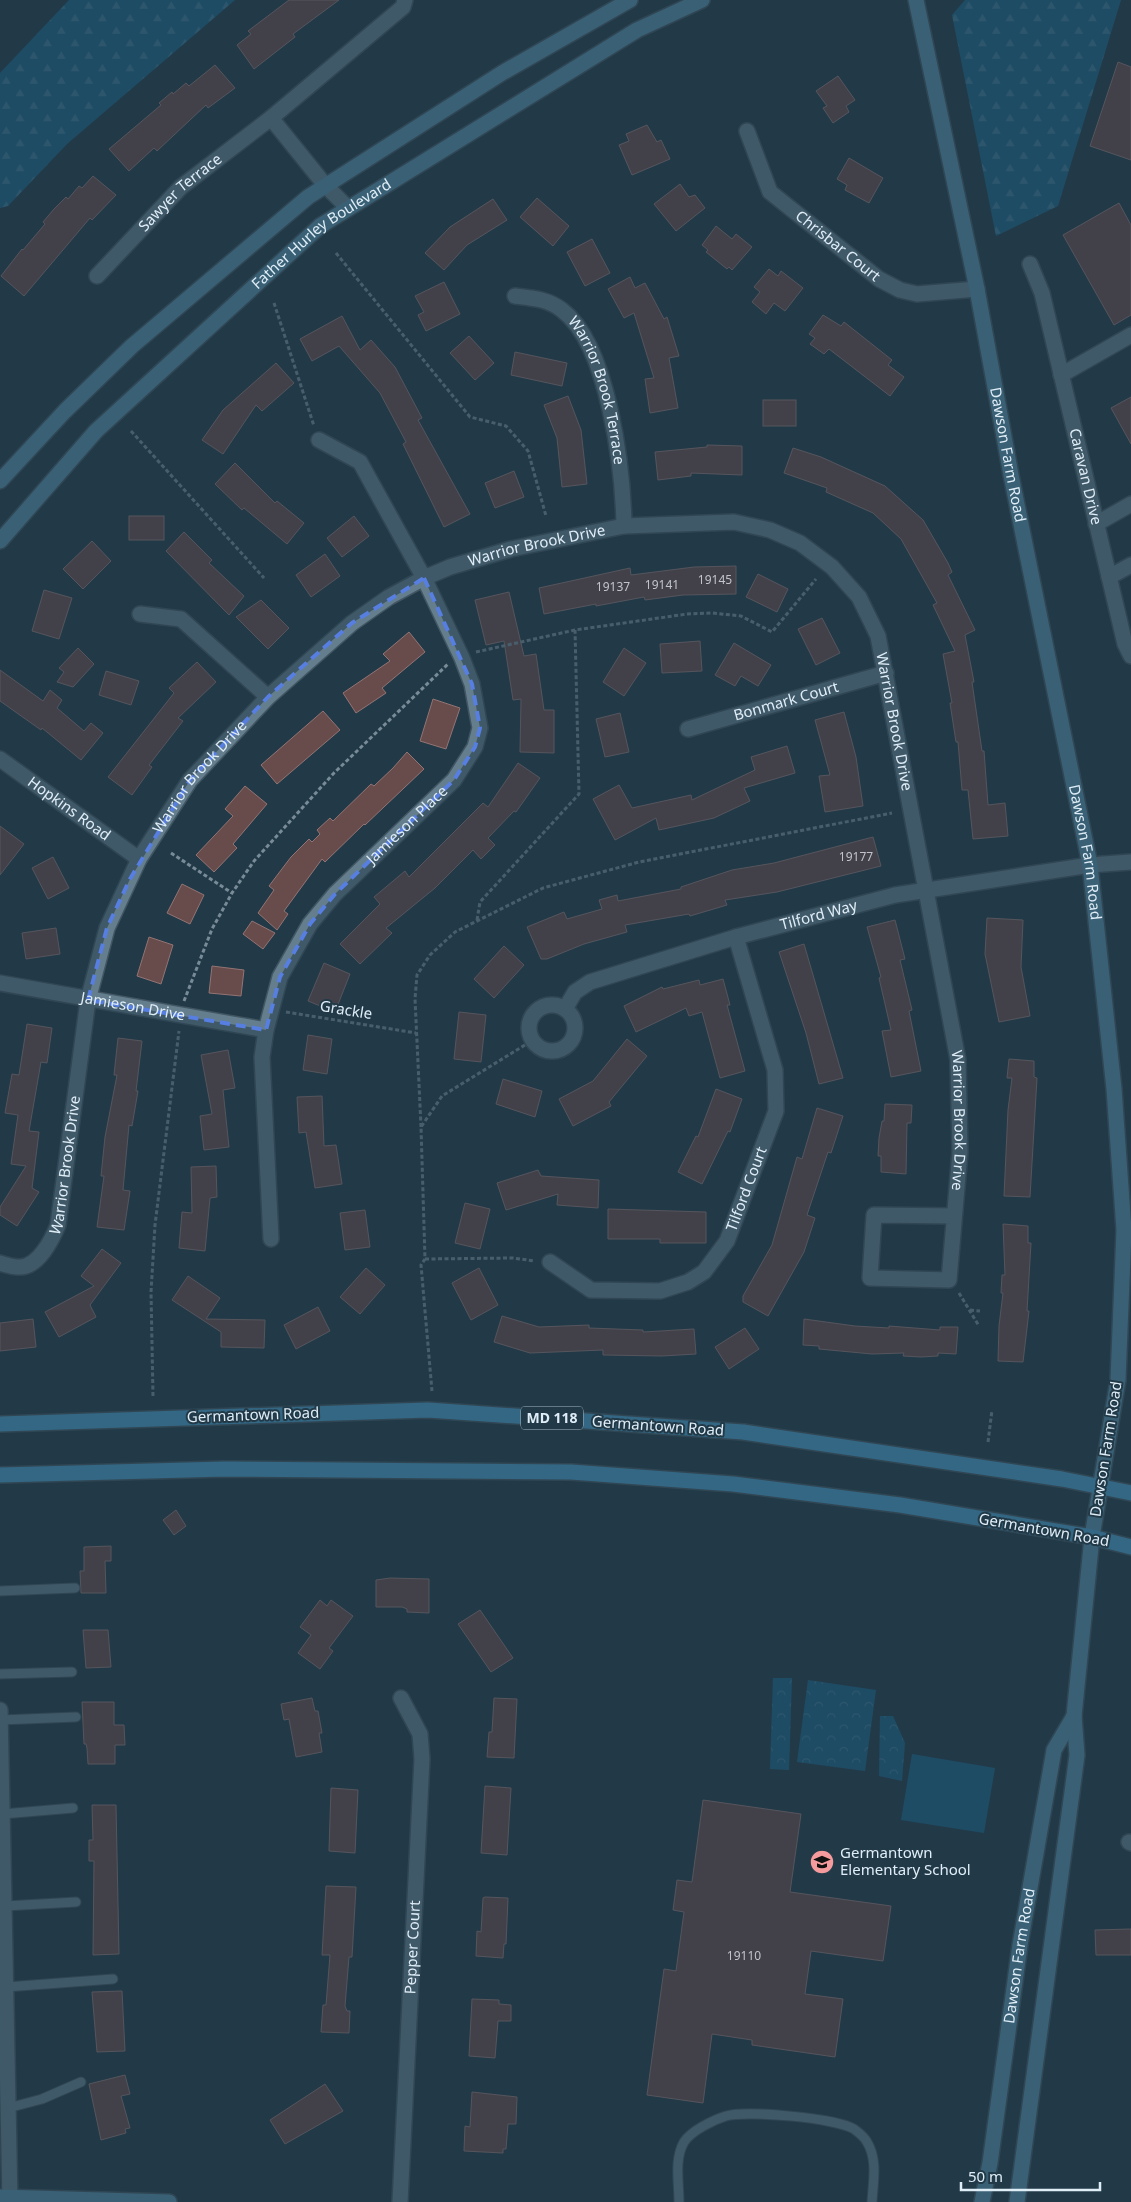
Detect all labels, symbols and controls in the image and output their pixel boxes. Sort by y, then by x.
street label: Sawyer Terrace [133,148,225,235]
street label: Father Hurley Boulevard [247,174,394,293]
street label: Chrisbar Court [792,205,886,286]
street label: Warrior Brook Terrace [564,312,630,466]
street label: Dawson Farm Road [986,385,1031,524]
street label: Caravan Drive [1065,426,1107,527]
street label: Warrior Brook Drive [465,519,607,570]
house number: 19145 [698,571,732,588]
house number: 19141 [645,576,679,593]
house number: 19137 [596,578,630,595]
street label: Warrior Brook Drive [872,651,918,792]
street label: Bonmark Court [731,676,841,725]
street label: Warrior Brook Drive [147,715,251,837]
street label: Hopkins Road [24,771,115,844]
street label: Jamieson Place [360,781,451,869]
street label: Dawson Farm Road [1065,783,1107,921]
house number: 19177 [839,848,873,865]
street label: Tilford Way [778,894,860,934]
street label: Jamieson Drive [77,986,187,1025]
street label: Grackle [319,995,374,1023]
street label: Warrior Brook Drive [947,1049,971,1192]
street label: Warrior Brook Drive [44,1094,84,1238]
street label: Tilford Court [721,1143,771,1234]
street label: Dawson Farm Road [1084,1380,1126,1518]
street label: Germantown Road [186,1402,320,1426]
road number: MD 118 [521,1406,583,1430]
street label: Germantown Road [591,1410,725,1440]
street label: Germantown Road [977,1508,1111,1550]
place label: Germantown Elementary School [840,1842,971,1879]
school or university icon: Germantown Elementary School [809,1849,835,1875]
street label: Dawson Farm Road [998,1886,1039,2025]
street label: Pepper Court [399,1899,424,1995]
house number: 19110 [727,1947,761,1964]
scale bar [961,2160,1100,2192]
text: 50 m [968,2166,1003,2186]

